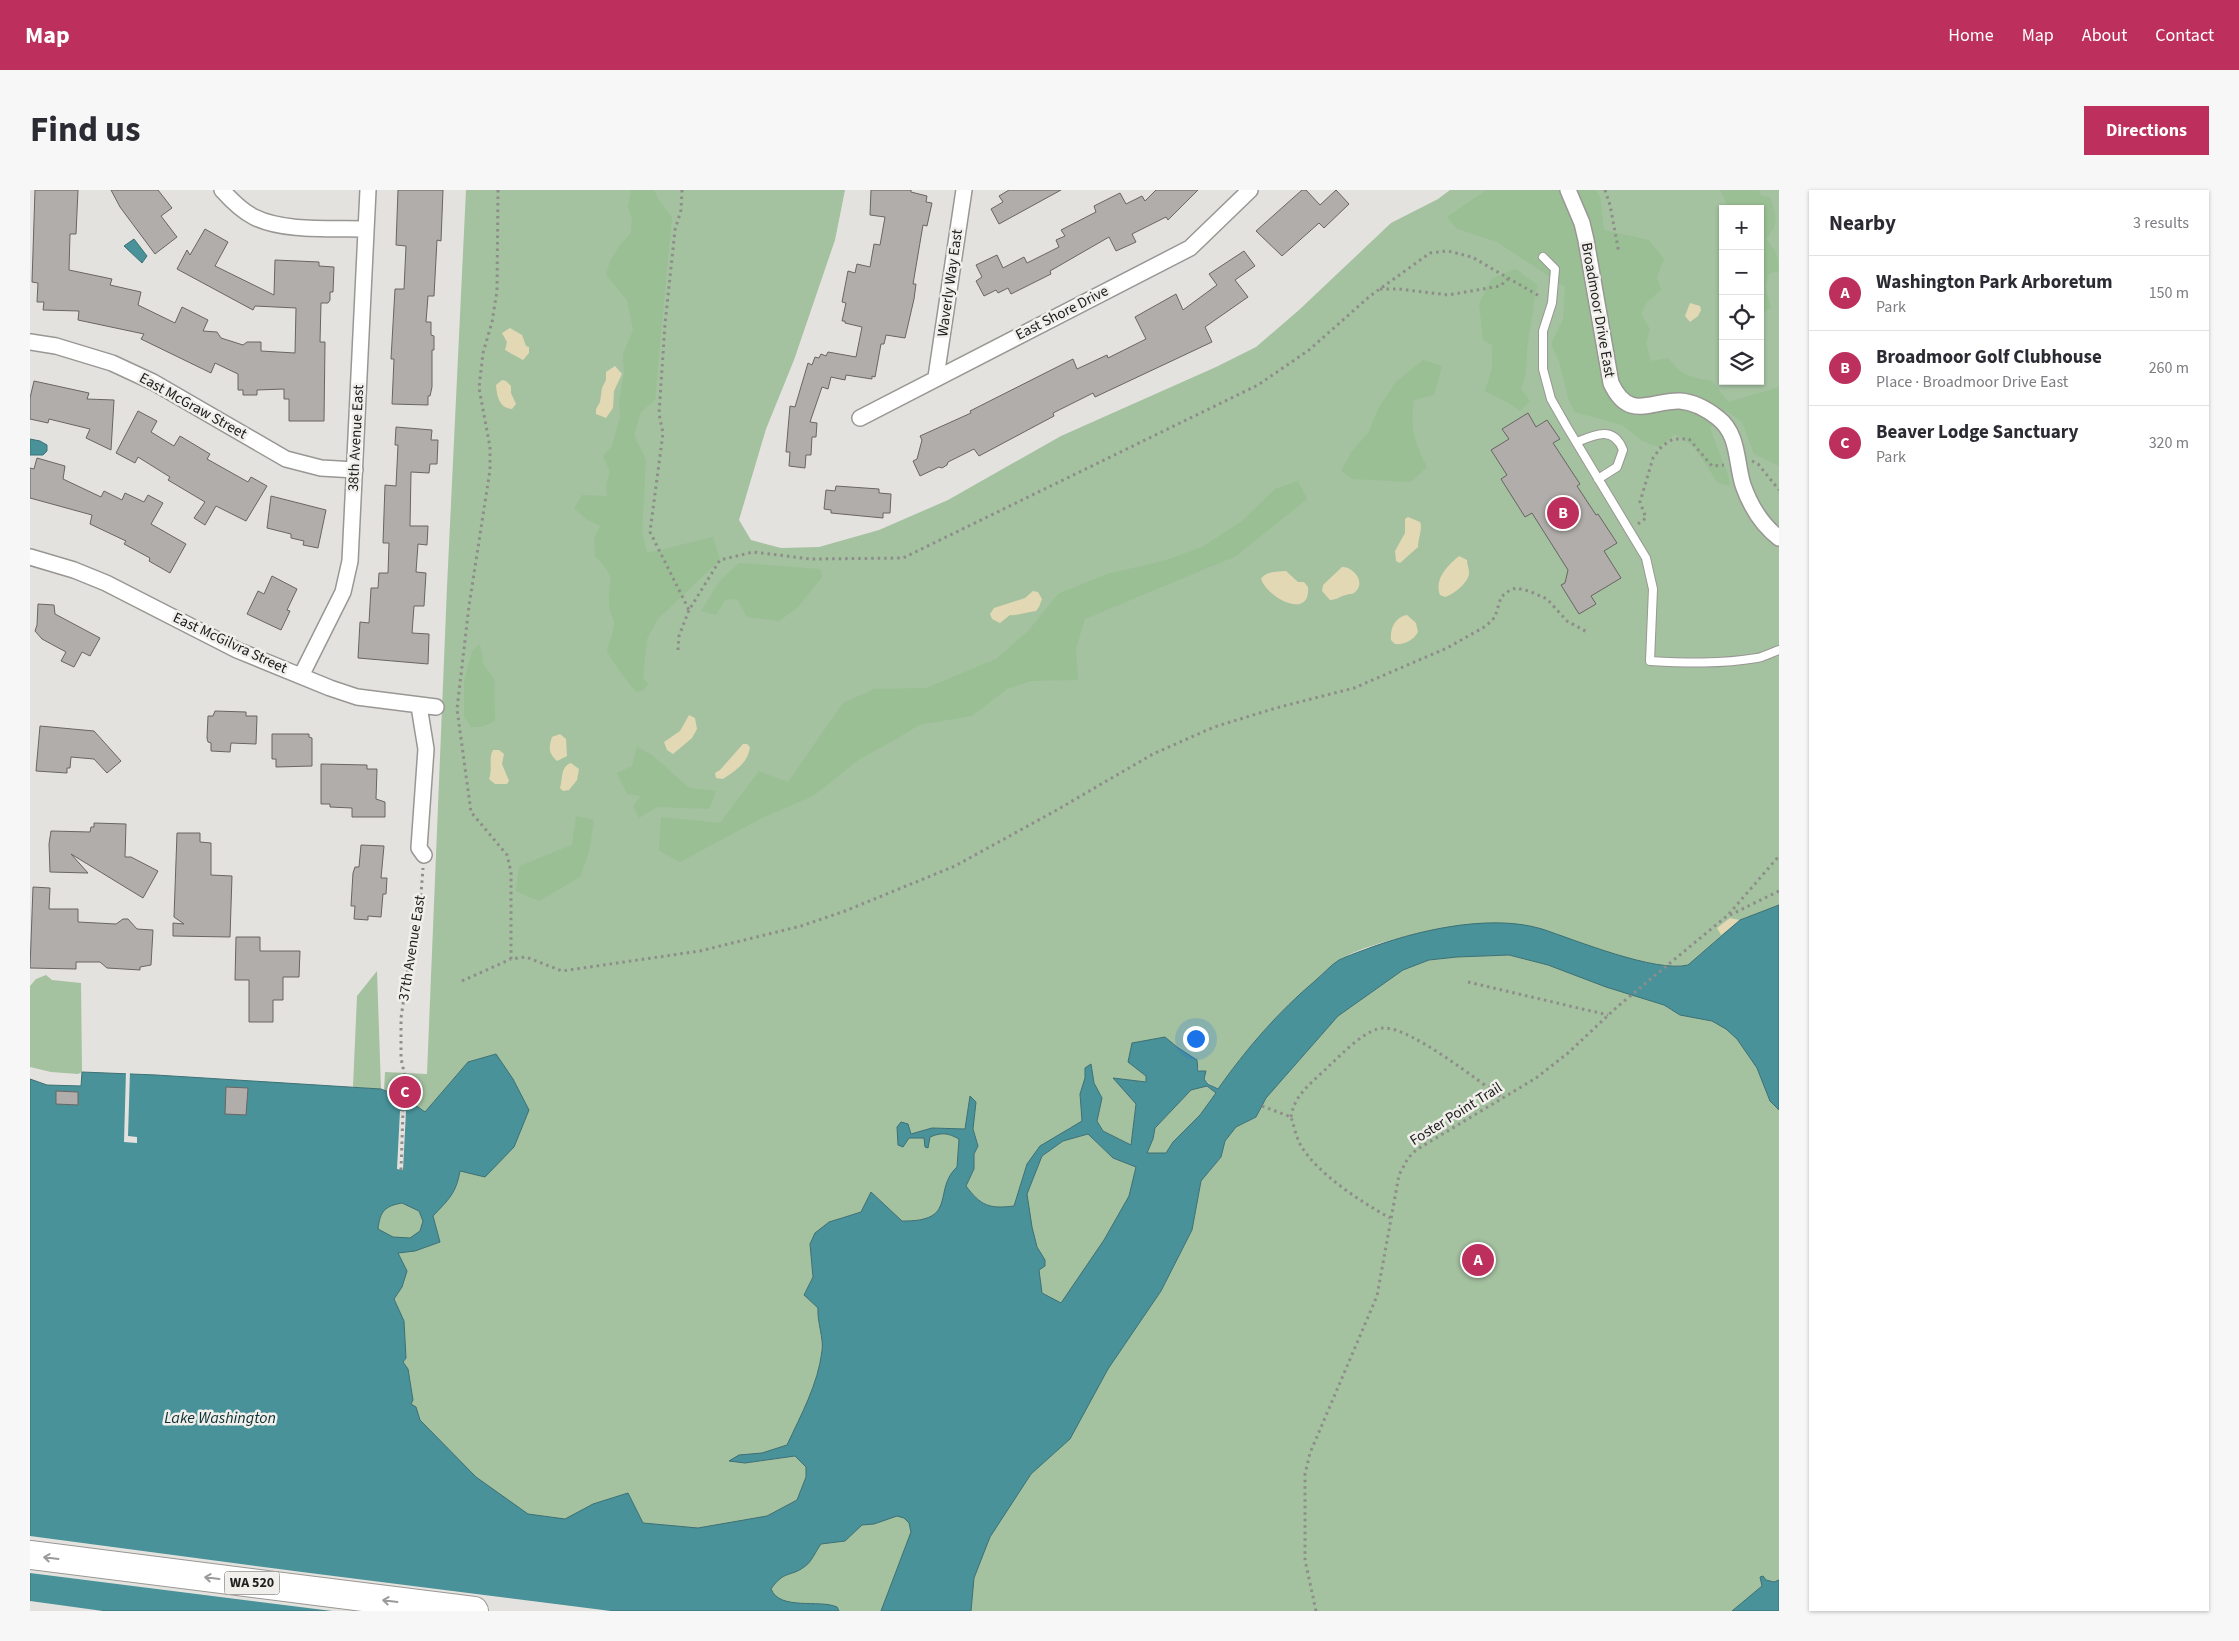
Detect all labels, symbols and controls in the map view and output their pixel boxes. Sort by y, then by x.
text: Map [25,18,70,53]
text: Home [1948,23,1994,48]
text: Map [2022,23,2054,48]
text: About [2082,23,2127,48]
text: Contact [2155,23,2214,48]
text: Find us [30,105,140,155]
button: Directions [2084,106,2209,155]
map controls [1719,205,1764,385]
button: + [1719,205,1764,250]
text: Nearby [1829,208,1896,238]
text: 3 results [2133,212,2189,234]
street label: Waverly Way East [932,228,968,338]
street label: Broadmoor Drive East [1576,241,1620,379]
button: − [1719,250,1764,295]
text: Washington Park Arboretum [1876,269,2113,296]
street label: East Shore Drive [1012,281,1112,345]
text: A [1840,282,1850,304]
text: 150 m [2149,282,2189,304]
button: locate [1719,295,1764,340]
text: Park [1876,296,1906,318]
button: layers [1719,340,1764,385]
text: Broadmoor Golf Clubhouse [1876,344,2102,371]
text: B [1840,357,1850,379]
text: 260 m [2149,357,2189,379]
street label: East McGraw Street [135,368,251,444]
text: Place · Broadmoor Drive East [1876,371,2068,393]
street label: 38th Avenue East [343,384,369,492]
text: Beaver Lodge Sanctuary [1876,419,2078,446]
text: C [1840,432,1850,454]
text: 320 m [2149,432,2189,454]
text: Park [1876,446,1906,468]
pin: B [1547,494,1579,532]
street label: East McGilvra Street [169,607,291,679]
street label: 37th Avenue East [393,894,431,1002]
your location [1183,1026,1209,1052]
pin: C [389,1073,421,1111]
street label: Foster Point Trail [1406,1077,1506,1151]
pin: A [1462,1241,1494,1279]
water label: Lake Washington [164,1407,276,1429]
one-way arrow [43,1553,59,1563]
road number: WA 520 [224,1572,280,1595]
one-way arrow [204,1573,220,1583]
one-way arrow [383,1595,399,1605]

